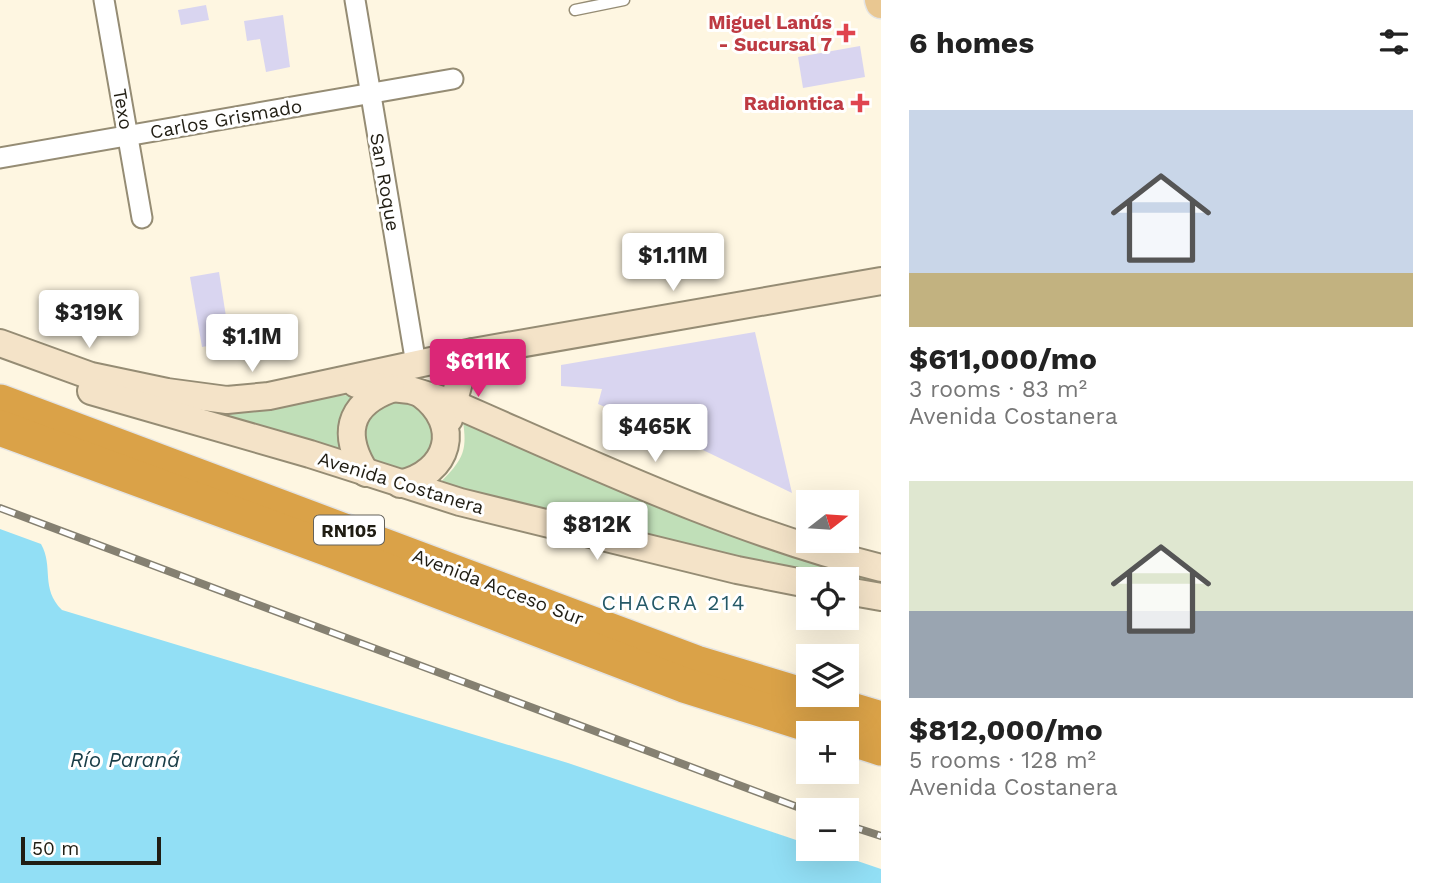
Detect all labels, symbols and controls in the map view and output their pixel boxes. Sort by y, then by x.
place label: Miguel Lanús - Sucursal 7 [708,11,832,56]
icon: filters [1375,23,1413,61]
marker: Miguel Lanús - Sucursal 7 [838,25,854,41]
text: 6 homes [909,25,1034,60]
street label: Texo [108,87,138,131]
place label: Radiontica [744,92,844,115]
marker: Radiontica [850,93,870,113]
street label: Carlos Grismado [148,94,304,144]
street label: San Roque [365,131,405,233]
icon: home [1098,155,1224,281]
pin: $1.11M [616,233,730,293]
text: $1.11M [638,242,708,269]
pin: $319K [40,290,138,350]
text: $319K [55,299,123,326]
pin: $1.1M [203,314,301,374]
text: $1.1M [222,323,282,350]
pin: $611K [429,340,527,399]
text: $611,000/mo [909,341,1097,376]
text: $611K [446,348,510,375]
text: 3 rooms · 83 m² [909,376,1087,403]
text: Avenida Costanera [909,403,1118,430]
pin: $465K [606,405,704,464]
text: $465K [618,413,692,440]
street label: Avenida Costanera [315,447,487,519]
north arrow [796,490,859,553]
map controls [796,490,859,861]
pin: $812K [548,503,646,562]
text: $812K [563,511,631,538]
road number: RN105 [314,516,384,544]
icon: home [1098,526,1224,652]
street label: Avenida Acceso Sur [409,544,587,630]
button: locate [796,567,859,630]
district label: CHACRA 214 [601,590,747,615]
button: layers [796,644,859,707]
text: $812,000/mo [909,712,1103,747]
button: + [796,721,859,784]
water label: Río Paraná [70,747,180,772]
text: 5 rooms · 128 m² [909,747,1096,774]
text: Avenida Costanera [909,774,1118,801]
button: − [796,798,859,861]
scale bar [21,834,161,866]
text: 50 m [32,837,79,860]

